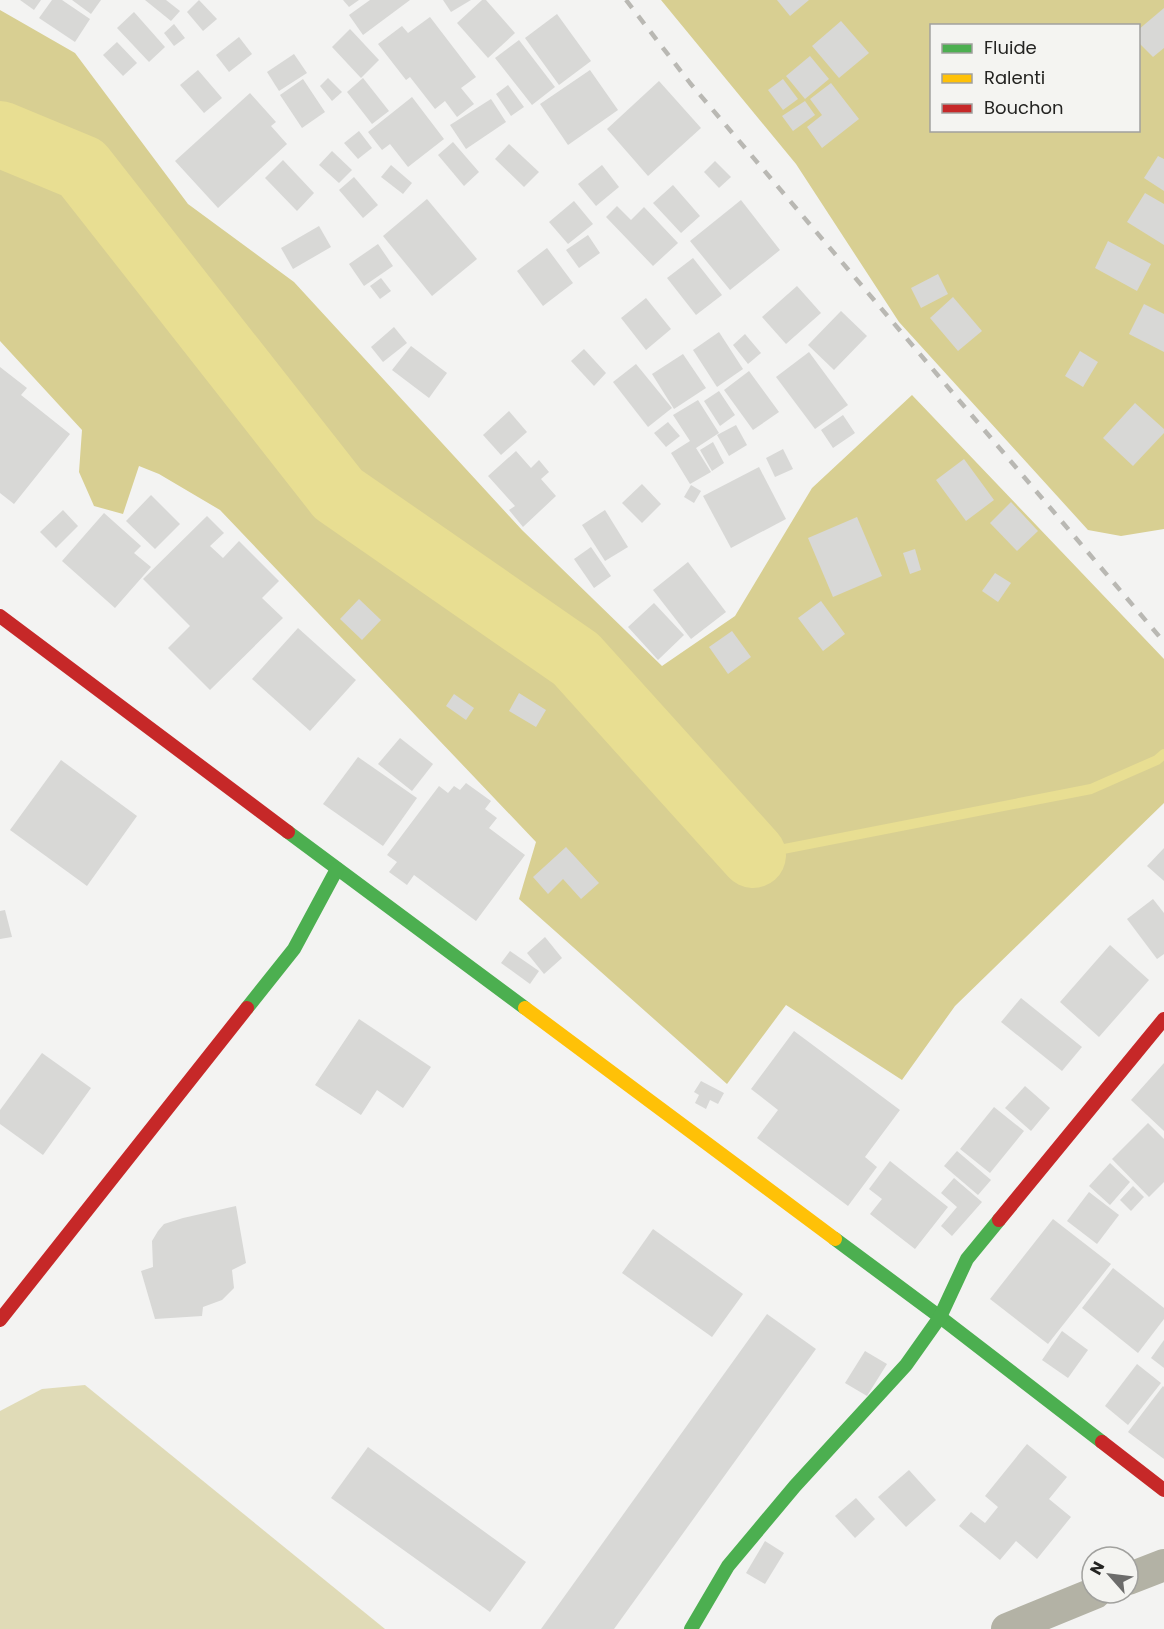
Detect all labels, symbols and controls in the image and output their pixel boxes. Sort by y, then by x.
legend [930,24,1140,132]
text: Fluide [984,35,1037,60]
text: Ralenti [984,65,1045,90]
text: Bouchon [984,95,1064,120]
north arrow [1080,1545,1140,1605]
text: N [1084,1557,1110,1579]

